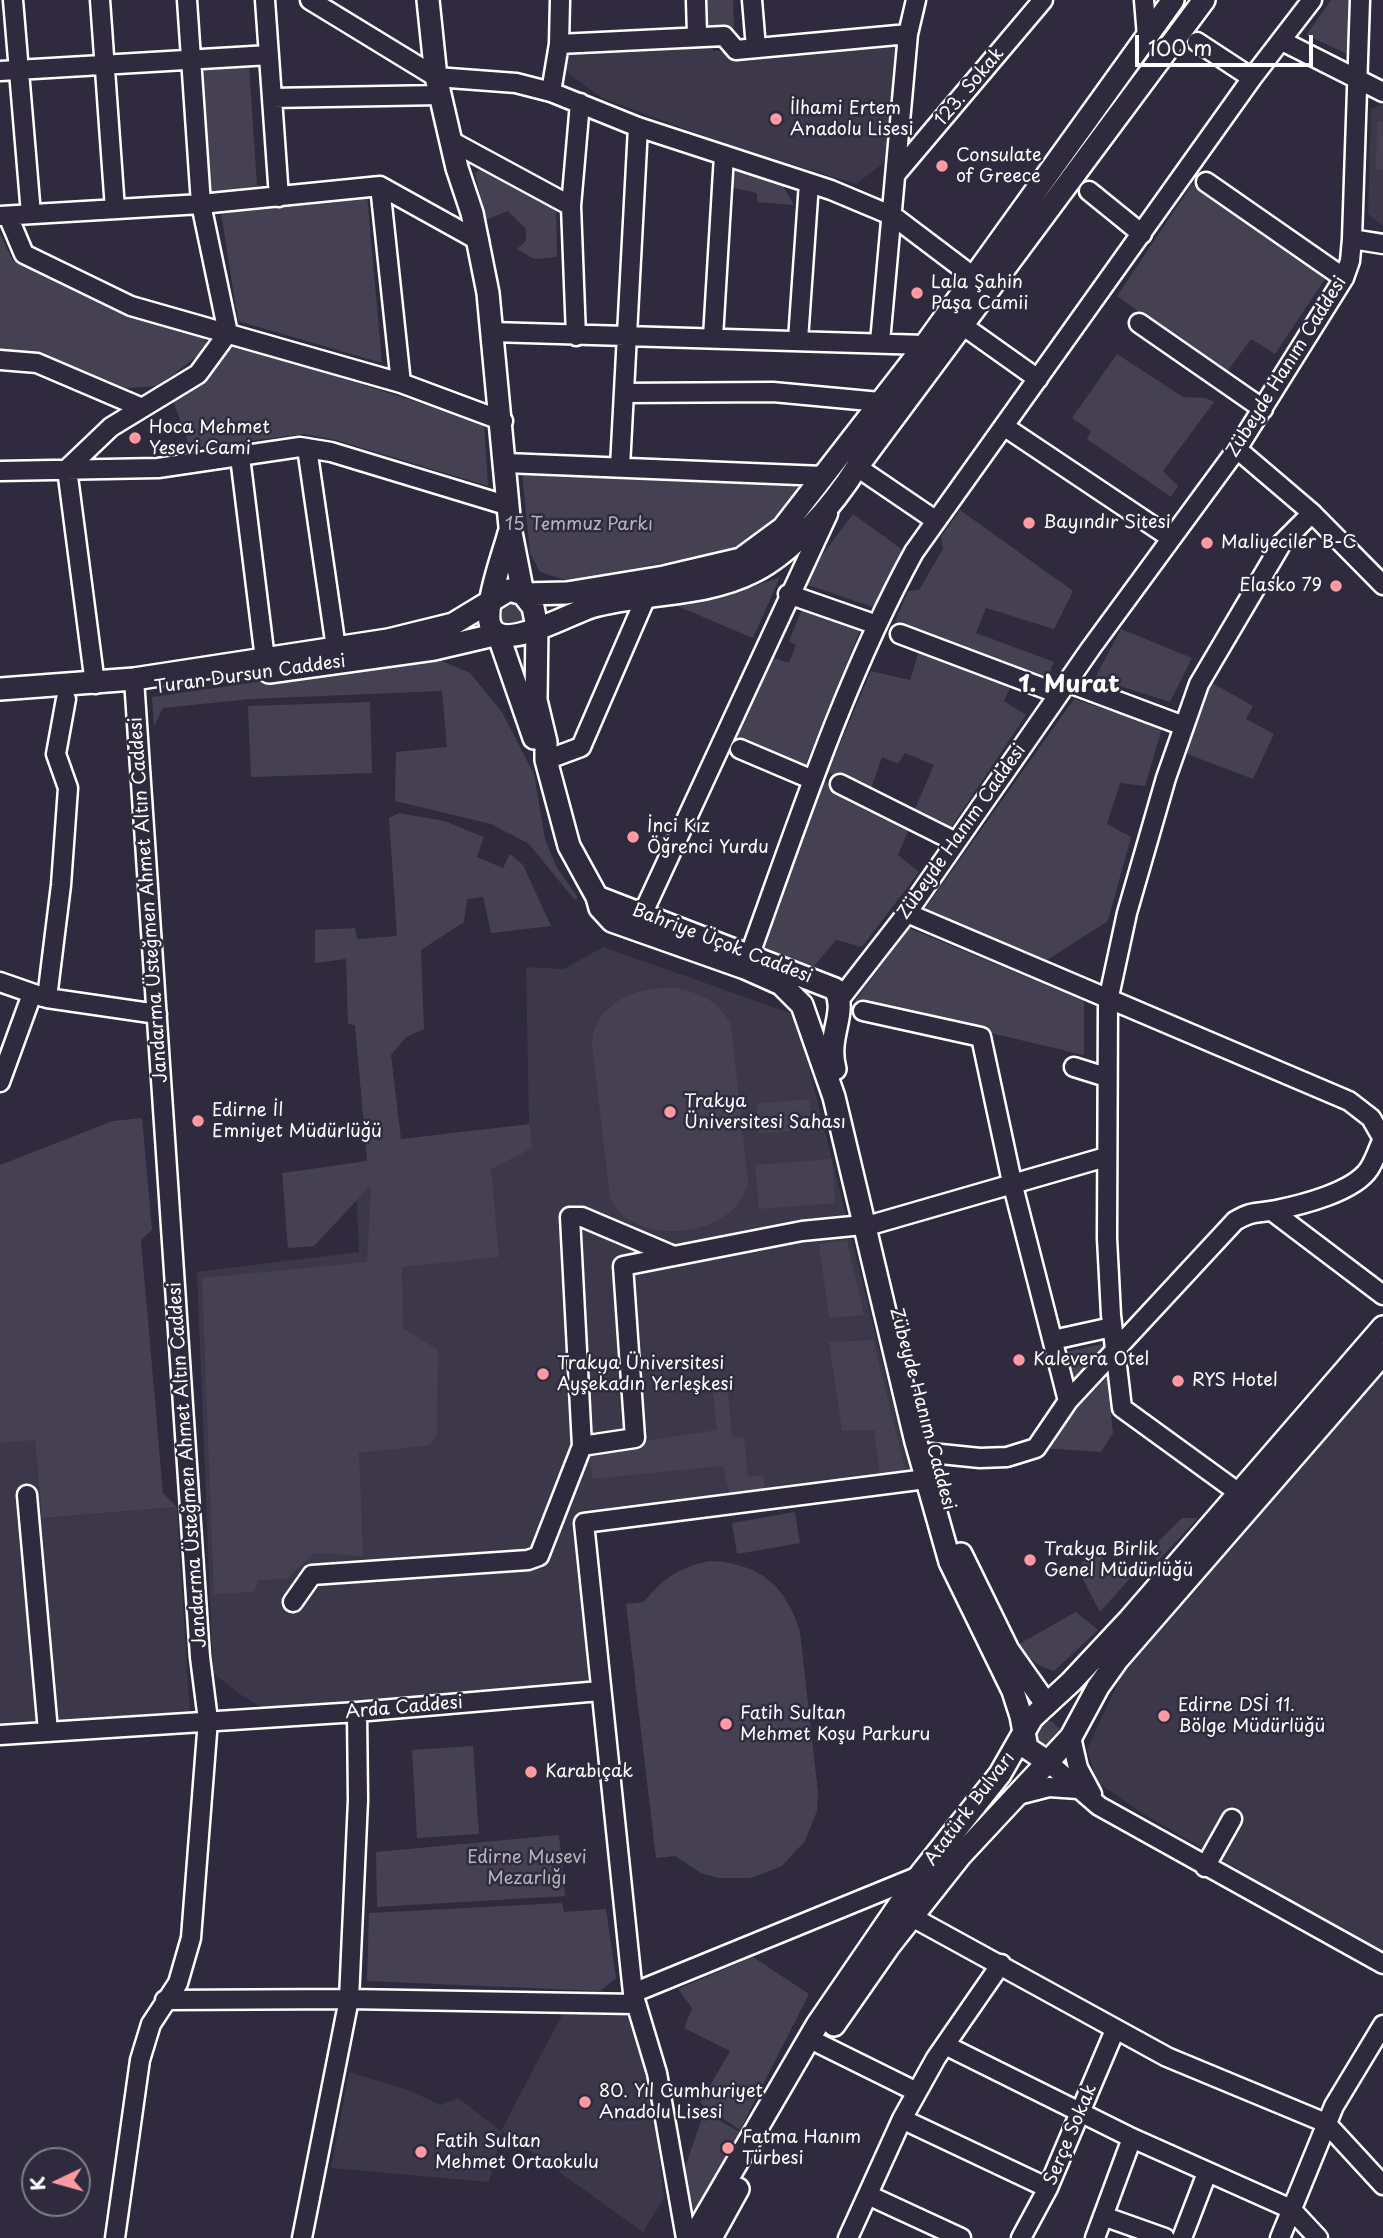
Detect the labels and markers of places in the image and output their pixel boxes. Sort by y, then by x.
place label: İlhami Ertem Anadolu Lisesi [790,98,913,140]
marker: İlhami Ertem Anadolu Lisesi [768,111,784,127]
place label: Consulate of Greece [956,145,1042,188]
marker: Consulate of Greece [934,158,950,174]
place label: Lala Şahin Paşa Camii [931,272,1028,314]
marker: Lala Şahin Paşa Camii [909,285,925,301]
place label: Hoca Mehmet Yesevi Cami [149,417,270,460]
marker: Hoca Mehmet Yesevi Cami [127,430,143,446]
place label: Bayındır Sitesi [1043,512,1171,534]
marker: Bayındır Sitesi [1021,515,1037,531]
place label: Maliyeciler B-C [1221,532,1356,554]
marker: Maliyeciler B-C [1199,535,1215,551]
place label: Elasko 79 [1239,575,1322,597]
marker: Elasko 79 [1328,578,1344,594]
place label: İnci Kız Öğrenci Yurdu [647,816,769,858]
marker: İnci Kız Öğrenci Yurdu [625,829,641,845]
place label: Trakya Üniversitesi Sahası [684,1091,846,1134]
place label: Edirne İl Emniyet Müdürlüğü [212,1100,382,1142]
marker: Trakya Üniversitesi Sahası [662,1104,678,1120]
marker: Edirne İl Emniyet Müdürlüğü [190,1113,206,1129]
place label: Kalevera Otel [1033,1349,1149,1371]
marker: Kalevera Otel [1011,1352,1027,1368]
place label: Trakya Üniversitesi Ayşekadın Yerleşkesi [557,1353,734,1396]
marker: Trakya Üniversitesi Ayşekadın Yerleşkesi [535,1366,551,1382]
place label: RYS Hotel [1192,1370,1277,1392]
marker: RYS Hotel [1170,1373,1186,1389]
place label: Trakya Birlik Genel Müdürlüğü [1044,1539,1193,1582]
marker: Trakya Birlik Genel Müdürlüğü [1022,1552,1038,1568]
place label: Edirne DSİ 11. Bölge Müdürlüğü [1178,1695,1325,1738]
place label: Fatih Sultan Mehmet Koşu Parkuru [740,1703,930,1746]
marker: Edirne DSİ 11. Bölge Müdürlüğü [1156,1708,1172,1724]
marker: Fatih Sultan Mehmet Koşu Parkuru [718,1716,734,1732]
place label: Karabıçak [545,1761,633,1783]
marker: Karabıçak [523,1764,539,1780]
place label: 80. Yıl Cumhuriyet Anadolu Lisesi [599,2081,763,2124]
marker: 80. Yıl Cumhuriyet Anadolu Lisesi [577,2094,593,2110]
place label: Fatma Hanım Türbesi [742,2127,861,2170]
place label: Fatih Sultan Mehmet Ortaokulu [435,2131,599,2174]
marker: Fatma Hanım Türbesi [720,2140,736,2156]
marker: Fatih Sultan Mehmet Ortaokulu [413,2144,429,2160]

